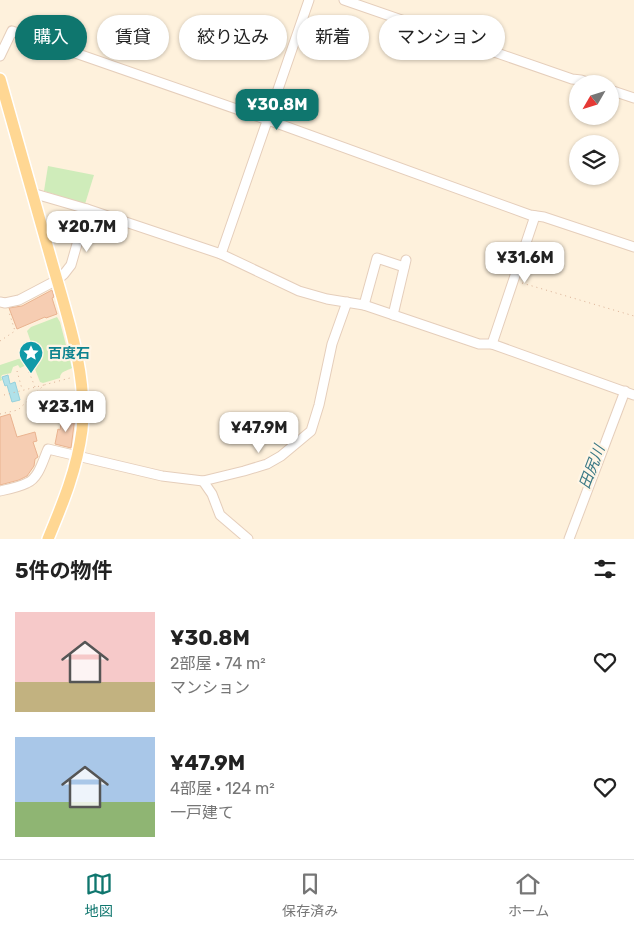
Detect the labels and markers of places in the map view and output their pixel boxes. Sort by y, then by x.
pin: ¥30.8M [236,88,318,131]
pin: ¥20.7M [46,210,128,253]
pin: ¥31.6M [484,242,566,284]
place icon: 百度石 [18,340,44,374]
place label: 百度石 [48,345,90,362]
pin: ¥23.1M [25,390,107,433]
pin: ¥47.9M [218,412,300,454]

